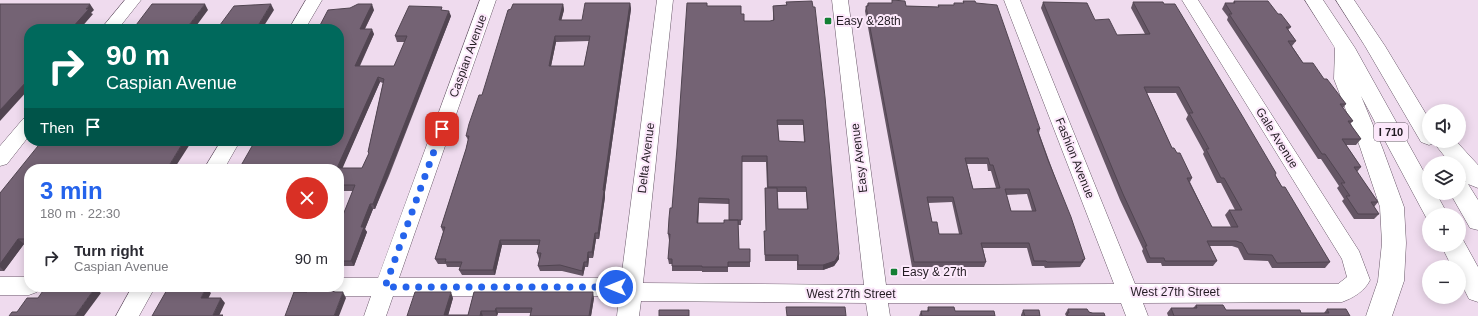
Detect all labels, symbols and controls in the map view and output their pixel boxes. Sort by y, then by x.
street label: Caspian Avenue [447,12,490,99]
place label: Easy & 28th [836,14,901,28]
marker: Easy & 28th [823,16,833,26]
icon: right [40,40,92,92]
text: 90 m [106,40,170,71]
text: Caspian Avenue [106,73,237,93]
map controls [1422,104,1466,304]
button: sound [1422,104,1466,148]
street label: Gale Avenue [1253,105,1301,171]
pin [425,112,459,146]
icon: arrive [82,116,104,138]
street label: Fashion Avenue [1052,116,1098,201]
icon: arrive [431,118,453,140]
text: Then [40,119,74,136]
street label: Delta Avenue [635,122,657,194]
street label: Easy Avenue [848,122,870,194]
road number: I 710 [1374,123,1408,141]
button: layers [1422,156,1466,200]
text: 3 min [40,177,103,204]
button: close [286,177,328,219]
text: 180 m · 22:30 [40,206,120,221]
button: + [1422,208,1466,252]
text: Turn right [74,242,144,259]
icon: right [40,247,62,269]
text: 90 m [295,250,328,267]
text: Caspian Avenue [74,259,168,274]
button: − [1422,260,1466,304]
place label: Easy & 27th [902,265,967,279]
position arrow [595,266,637,308]
marker: Easy & 27th [889,267,899,277]
street label: West 27th Street [1130,285,1220,299]
street label: West 27th Street [806,287,896,301]

